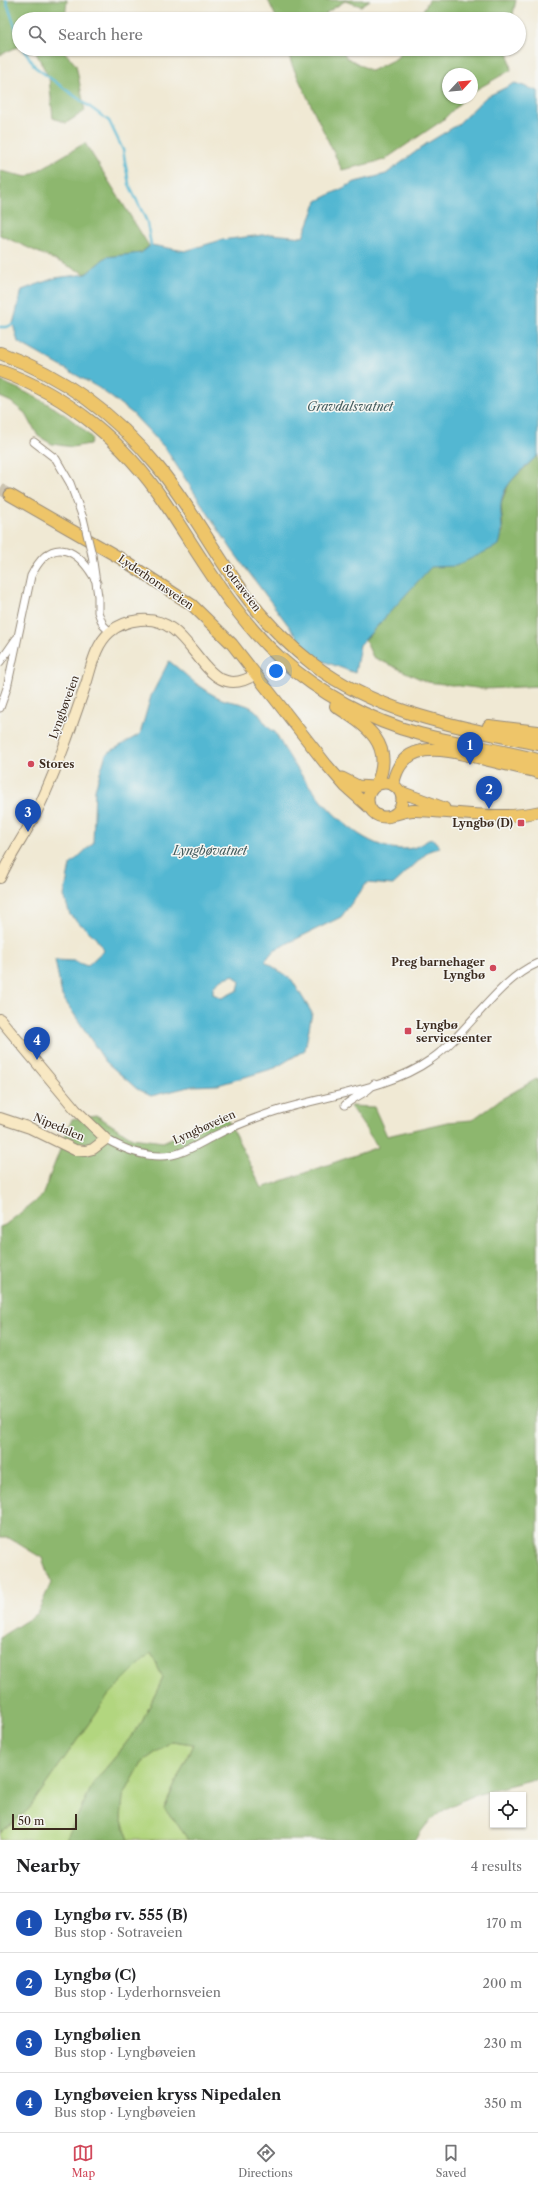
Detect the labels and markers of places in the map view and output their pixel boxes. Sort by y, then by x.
pin: 1 [457,732,483,765]
place label: Stores [39,757,74,771]
marker: Stores [26,759,36,769]
pin: 2 [476,776,502,809]
pin: 3 [15,799,41,832]
place label: Lyngbø (D) [452,816,514,830]
marker: Lyngbø (D) [516,818,526,828]
place label: Preg barnehager Lyngbø [391,955,486,982]
marker: Preg barnehager Lyngbø [488,963,498,973]
place label: Lyngbø servicesenter [416,1018,493,1045]
marker: Lyngbø servicesenter [403,1026,413,1036]
pin: 4 [24,1027,50,1060]

